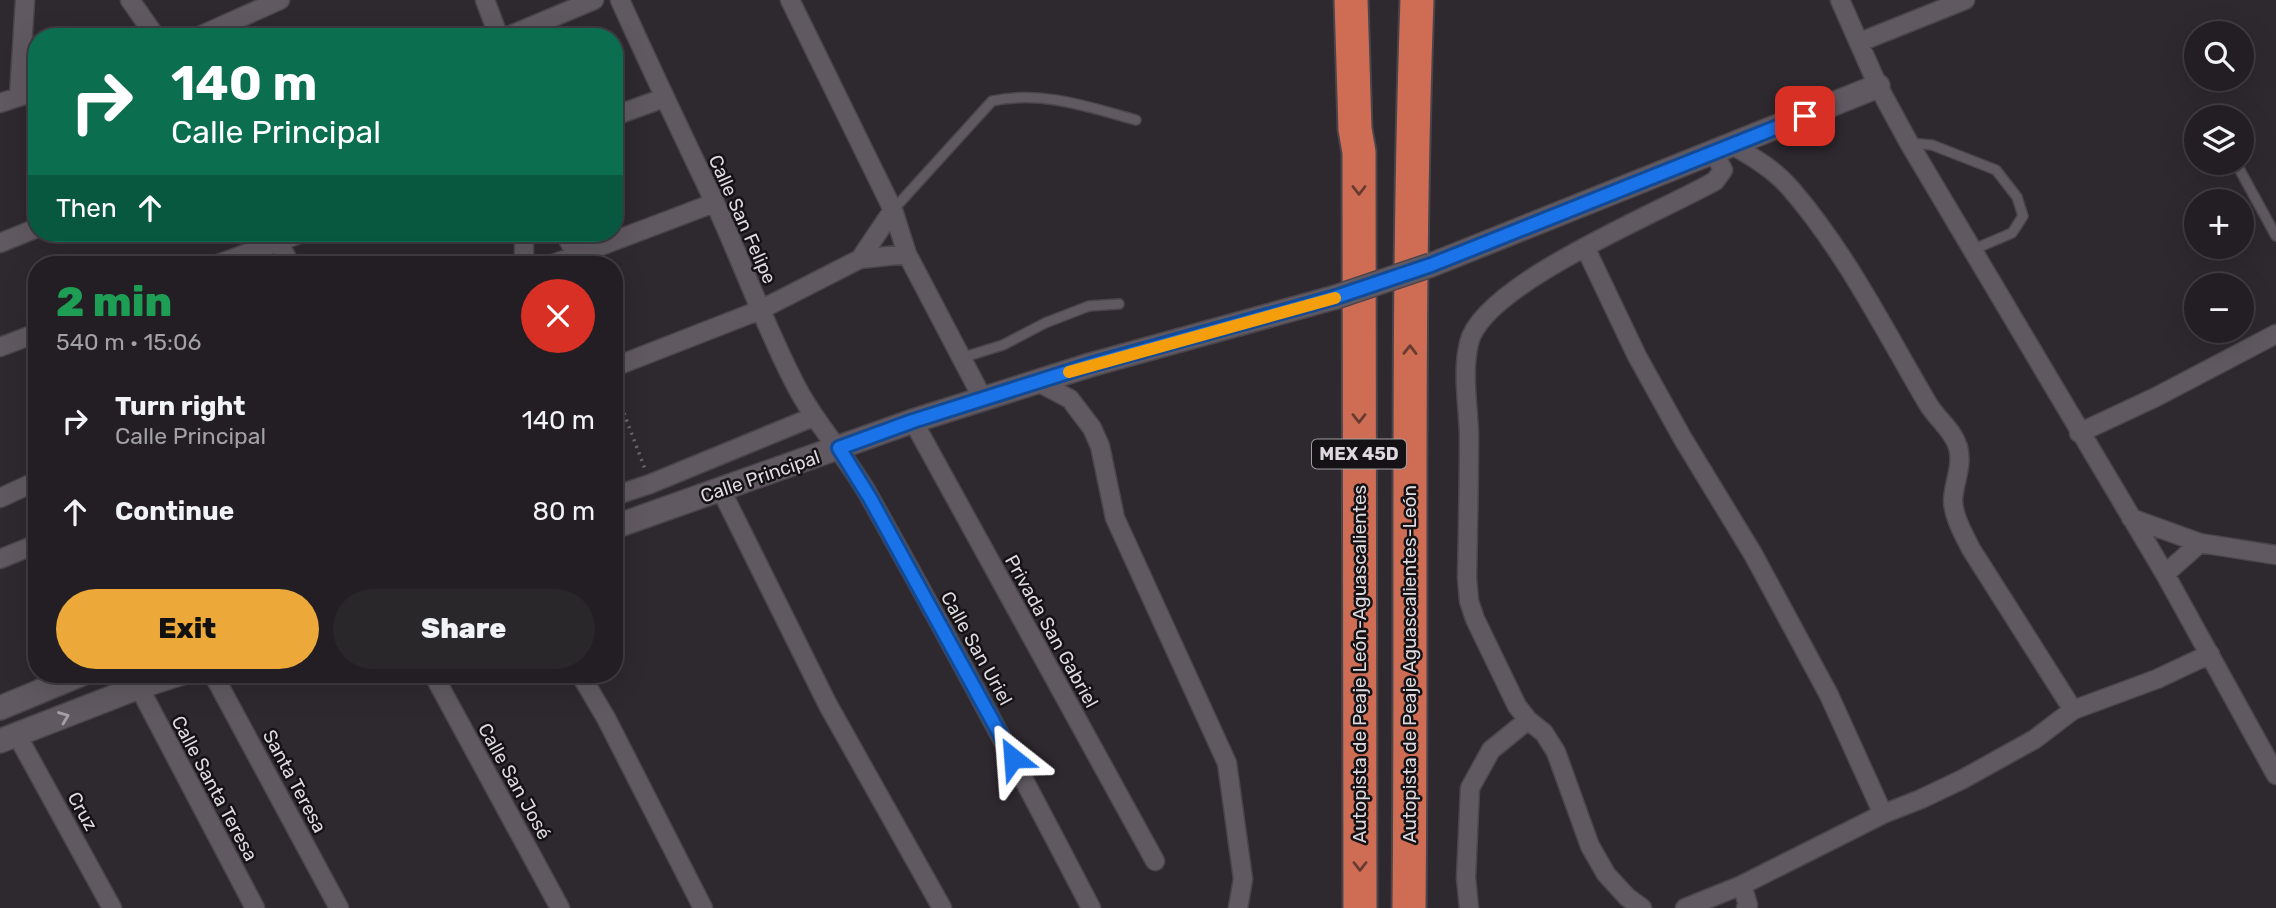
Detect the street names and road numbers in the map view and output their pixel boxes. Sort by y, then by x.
street label: Calle San Felipe [704,151,781,287]
road number: MEX 45D [1312,440,1406,468]
street label: Calle Principal [697,445,823,508]
street label: Autopista de Peaje León-Aguascalientes [1348,485,1371,843]
street label: Autopista de Peaje Aguascalientes-León [1398,485,1421,843]
street label: Privada San Gabriel [1000,551,1103,712]
street label: Calle San Uriel [936,587,1017,709]
street label: Calle Santa Teresa [167,712,263,865]
street label: Calle San José [473,719,556,843]
street label: Santa Teresa [258,726,331,837]
street label: Cruz [63,788,103,835]

